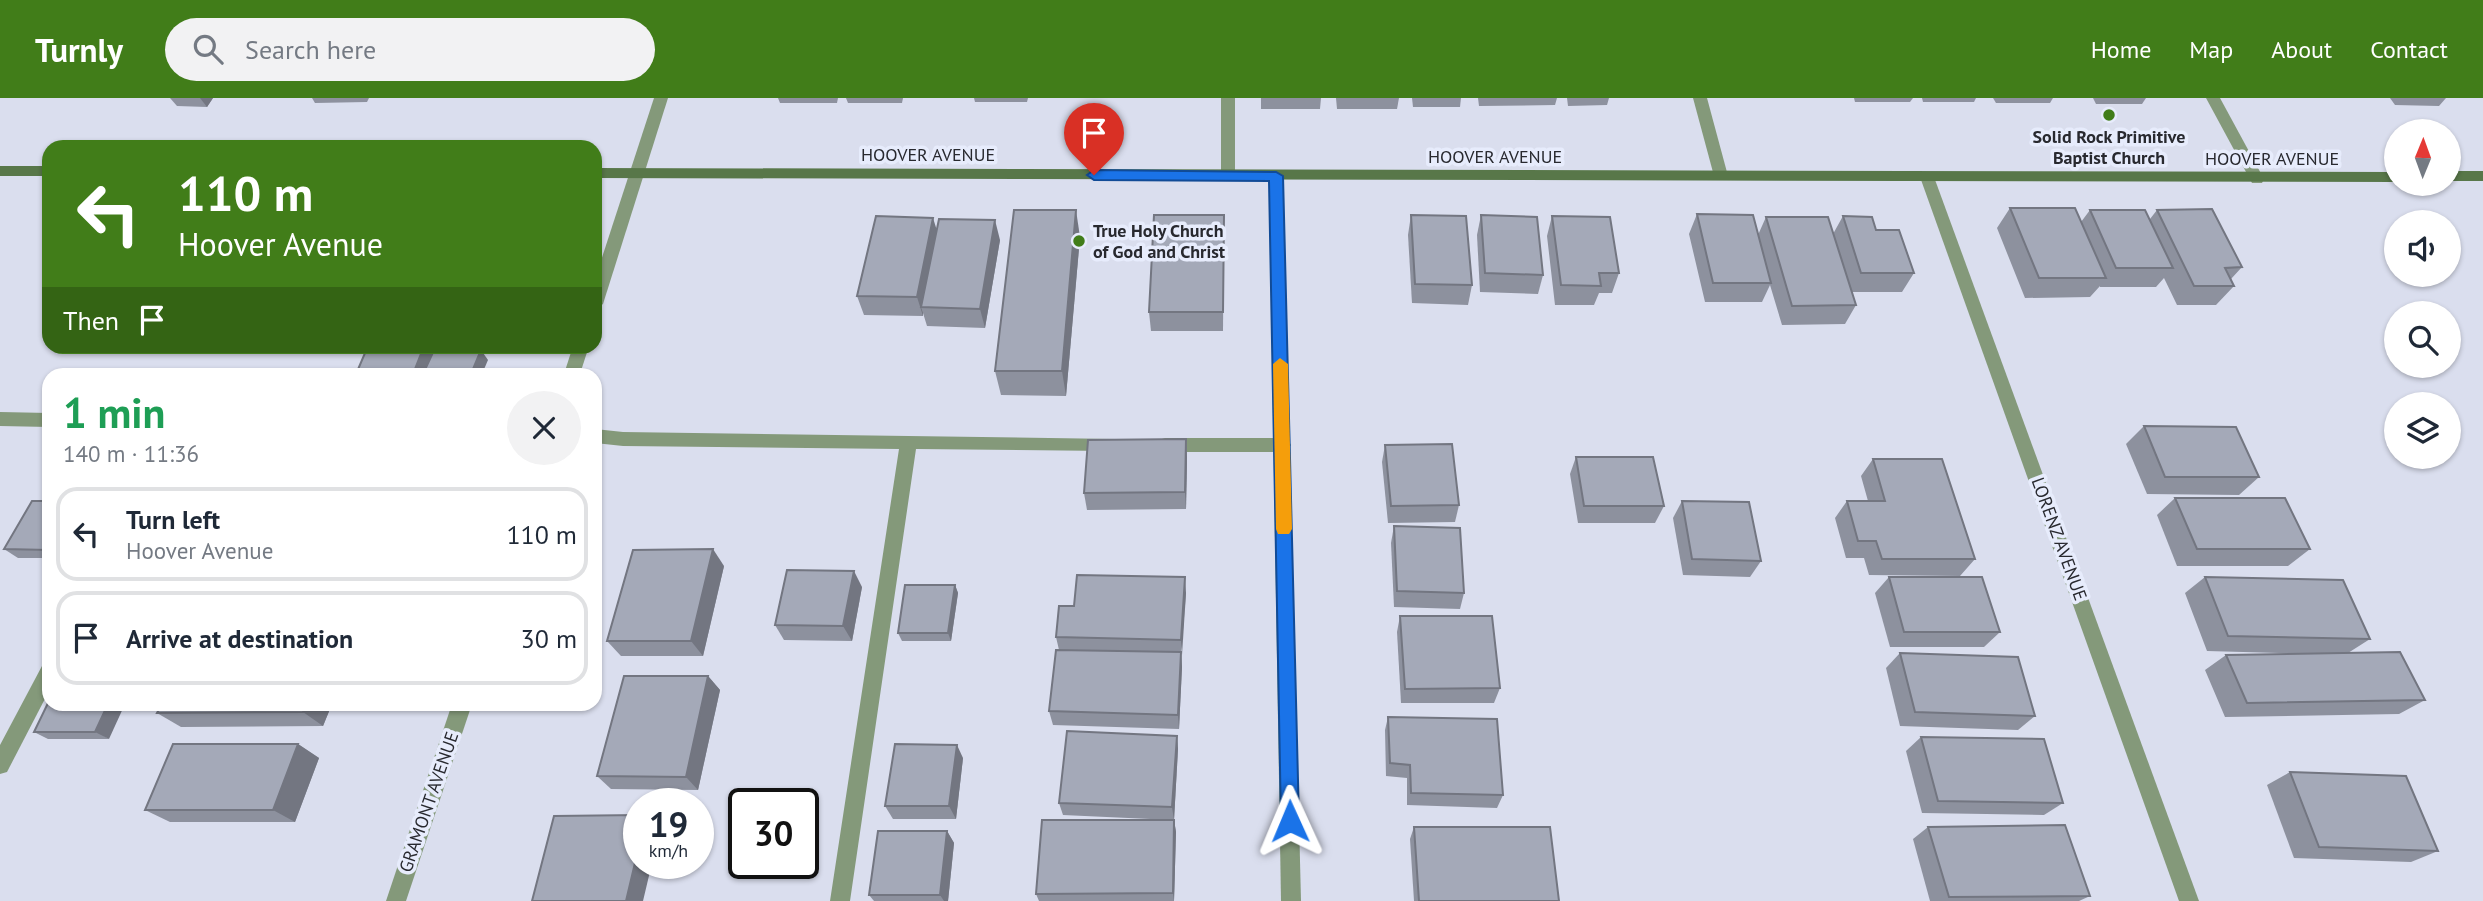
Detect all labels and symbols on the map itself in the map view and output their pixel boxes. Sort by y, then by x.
pin [1064,103,1124,175]
marker: Solid Rock Primitive Baptist Church [2101,107,2117,123]
north arrow [2384,119,2460,196]
place label: Solid Rock Primitive Baptist Church [2033,125,2185,169]
street label: HOOVER AVENUE [861,143,995,166]
street label: HOOVER AVENUE [1428,145,1562,168]
street label: HOOVER AVENUE [2205,147,2339,170]
place label: True Holy Church of God and Christ [1093,219,1226,263]
marker: True Holy Church of God and Christ [1071,233,1087,249]
street label: LORENZ AVENUE [2027,474,2092,603]
street label: GRAMONT AVENUE [394,729,463,875]
position arrow [1253,784,1327,858]
speed limit sign: 30 [728,788,819,879]

